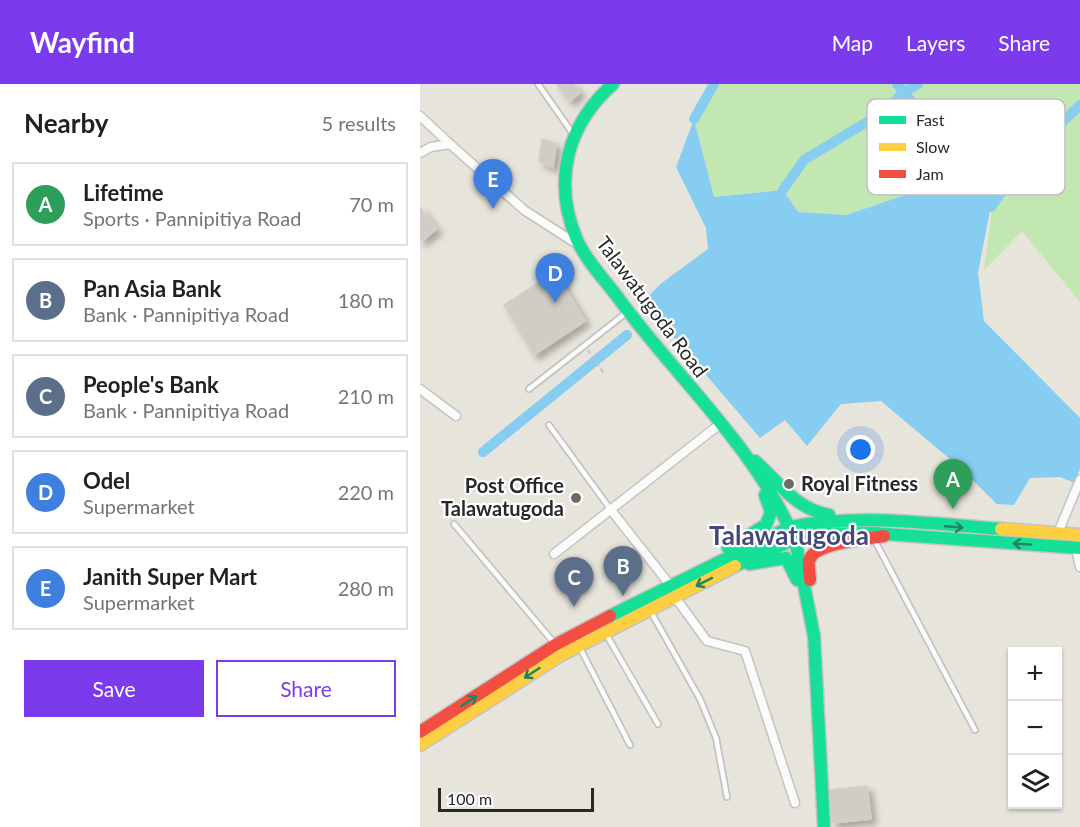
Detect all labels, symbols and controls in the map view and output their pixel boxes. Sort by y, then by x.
text: Wayfind [30,25,135,59]
text: Map [832,30,873,55]
text: Layers [906,30,965,55]
text: Share [998,30,1050,55]
legend [867,99,1065,195]
text: Nearby [24,107,109,139]
text: Fast [916,110,945,129]
text: 5 results [321,111,396,135]
text: Slow [916,137,950,156]
pin: E [474,160,512,209]
text: Jam [916,164,944,183]
text: Lifetime [83,179,164,206]
text: A [39,192,52,216]
text: 70 m [349,192,394,216]
text: Sports · Pannipitiya Road [83,206,301,230]
street label: Talawatugoda Road [592,231,714,382]
pin: D [536,254,574,303]
text: Pan Asia Bank [83,275,221,302]
text: B [39,288,52,312]
text: 180 m [338,288,394,312]
text: Bank · Pannipitiya Road [83,302,289,326]
text: People's Bank [83,371,219,398]
text: C [39,384,52,408]
text: 210 m [338,384,394,408]
text: Bank · Pannipitiya Road [83,398,289,422]
your location [846,435,875,464]
pin: A [934,460,972,509]
text: Odel [83,467,130,494]
place label: Royal Fitness [801,471,918,495]
place label: Post Office Talawatugoda [441,473,564,520]
marker: Royal Fitness [782,477,796,491]
text: D [38,480,53,504]
text: 220 m [338,480,394,504]
marker: Post Office Talawatugoda [569,491,583,505]
text: Supermarket [83,494,195,518]
district label: Talawatugoda [709,519,869,551]
one-way arrow [943,522,963,533]
one-way arrow [1012,538,1032,549]
pin: B [604,546,642,596]
pin: C [554,558,594,607]
text: Janith Super Mart [83,563,257,590]
text: E [40,576,51,600]
text: 280 m [338,576,394,600]
one-way arrow [695,577,713,588]
text: Supermarket [83,590,195,614]
map controls [1008,647,1062,809]
button: + [1008,647,1062,701]
button: Save [24,660,204,717]
button: Share [216,660,396,717]
one-way arrow [524,668,541,680]
one-way arrow [460,694,477,706]
button: − [1008,701,1062,755]
button: layers [1008,755,1062,809]
scale bar [438,785,594,812]
text: 100 m [447,789,492,808]

